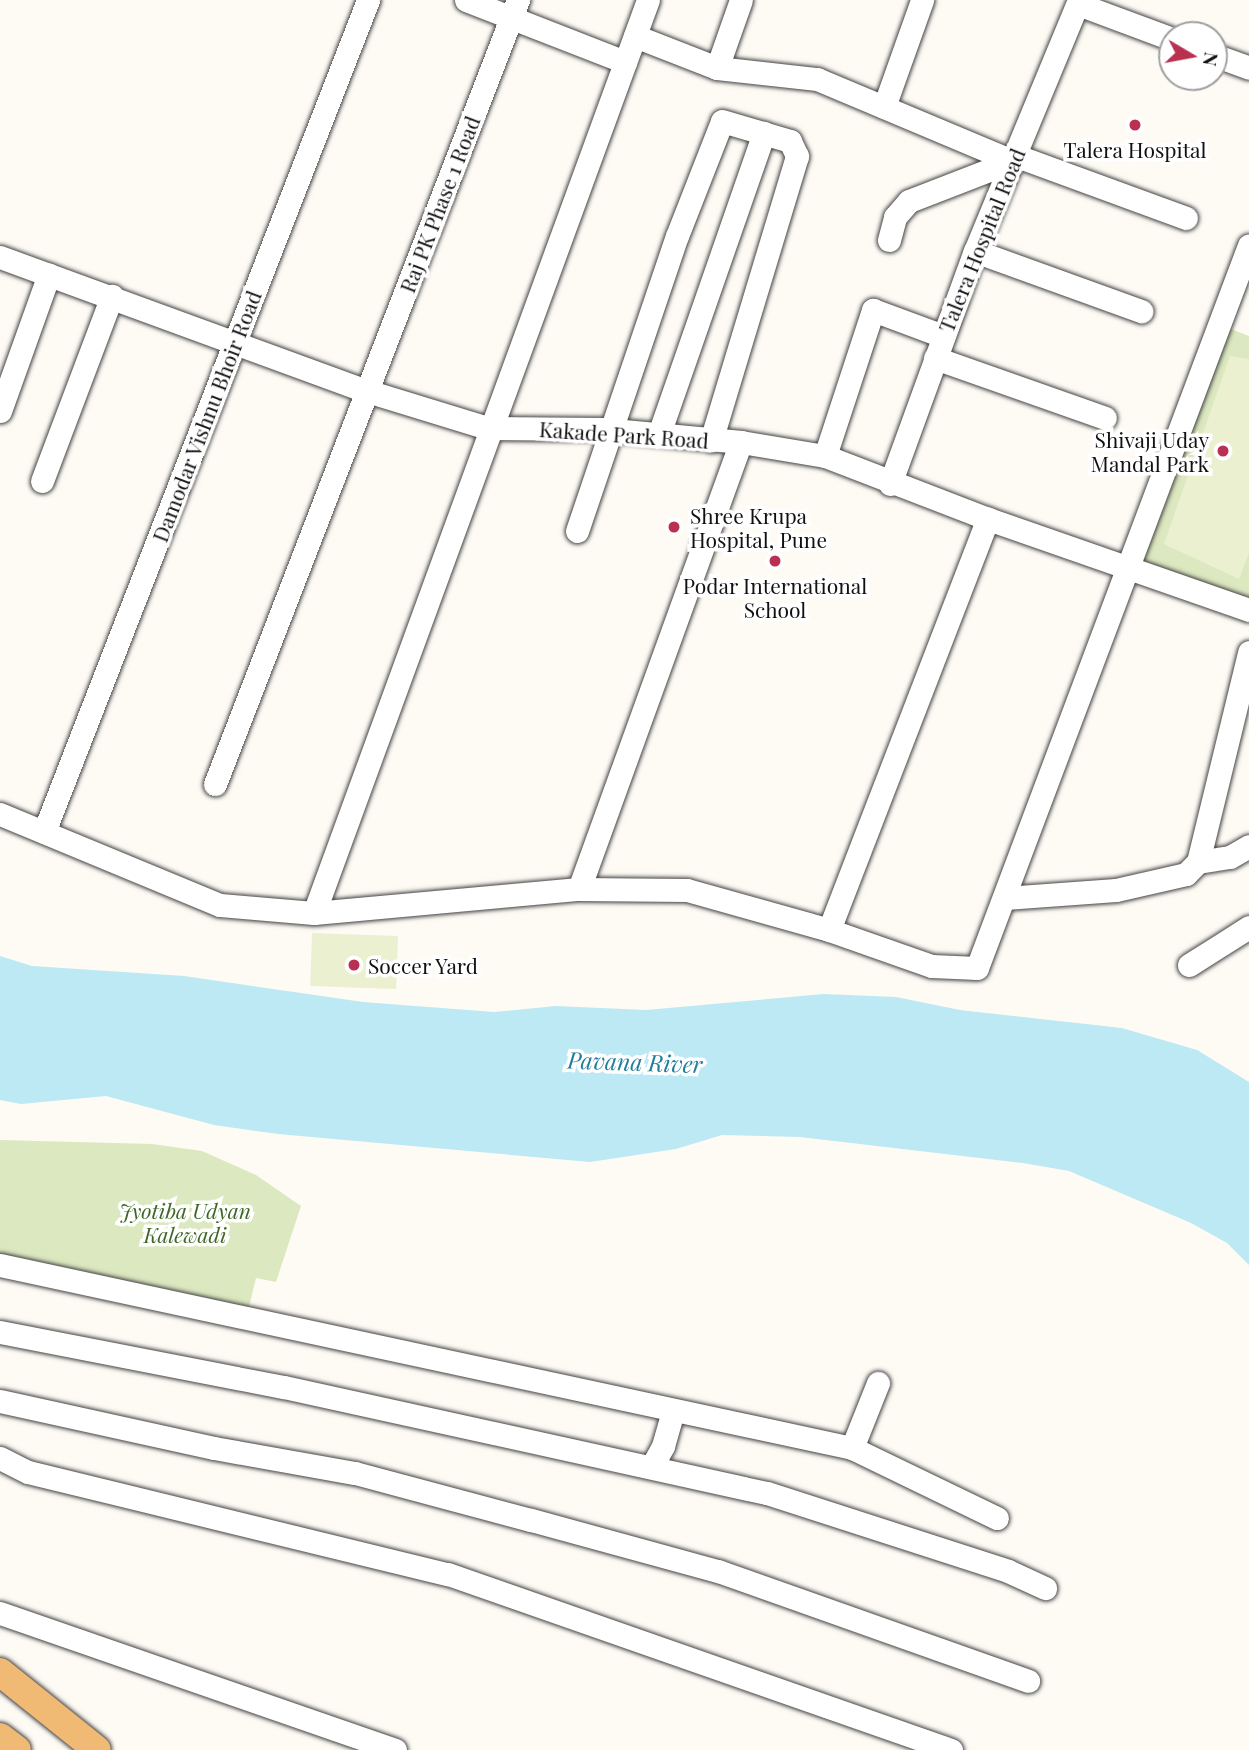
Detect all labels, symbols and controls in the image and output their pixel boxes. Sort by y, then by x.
north arrow [1158,21,1228,91]
text: N [1198,50,1226,68]
street label: Raj PK Phase 1 Road [394,112,484,296]
marker: Talera Hospital [1127,117,1143,133]
place label: Talera Hospital [1063,136,1207,162]
street label: Talera Hospital Road [933,144,1029,336]
street label: Damodar Vishnu Bhoir Road [146,286,266,546]
street label: Kakade Park Road [538,415,710,453]
place label: Shivaji Uday Mandal Park [1091,426,1209,476]
marker: Shivaji Uday Mandal Park [1215,443,1231,459]
place label: Shree Krupa Hospital, Pune [690,502,827,552]
marker: Shree Krupa Hospital, Pune [664,517,684,537]
marker: Podar International School [767,553,783,569]
place label: Podar International School [683,572,867,622]
place label: Soccer Yard [368,952,479,978]
marker: Soccer Yard [346,957,362,973]
water label: Pavana River [567,1046,703,1078]
park label: Jyotiba Udyan Kalewadi [119,1197,251,1247]

